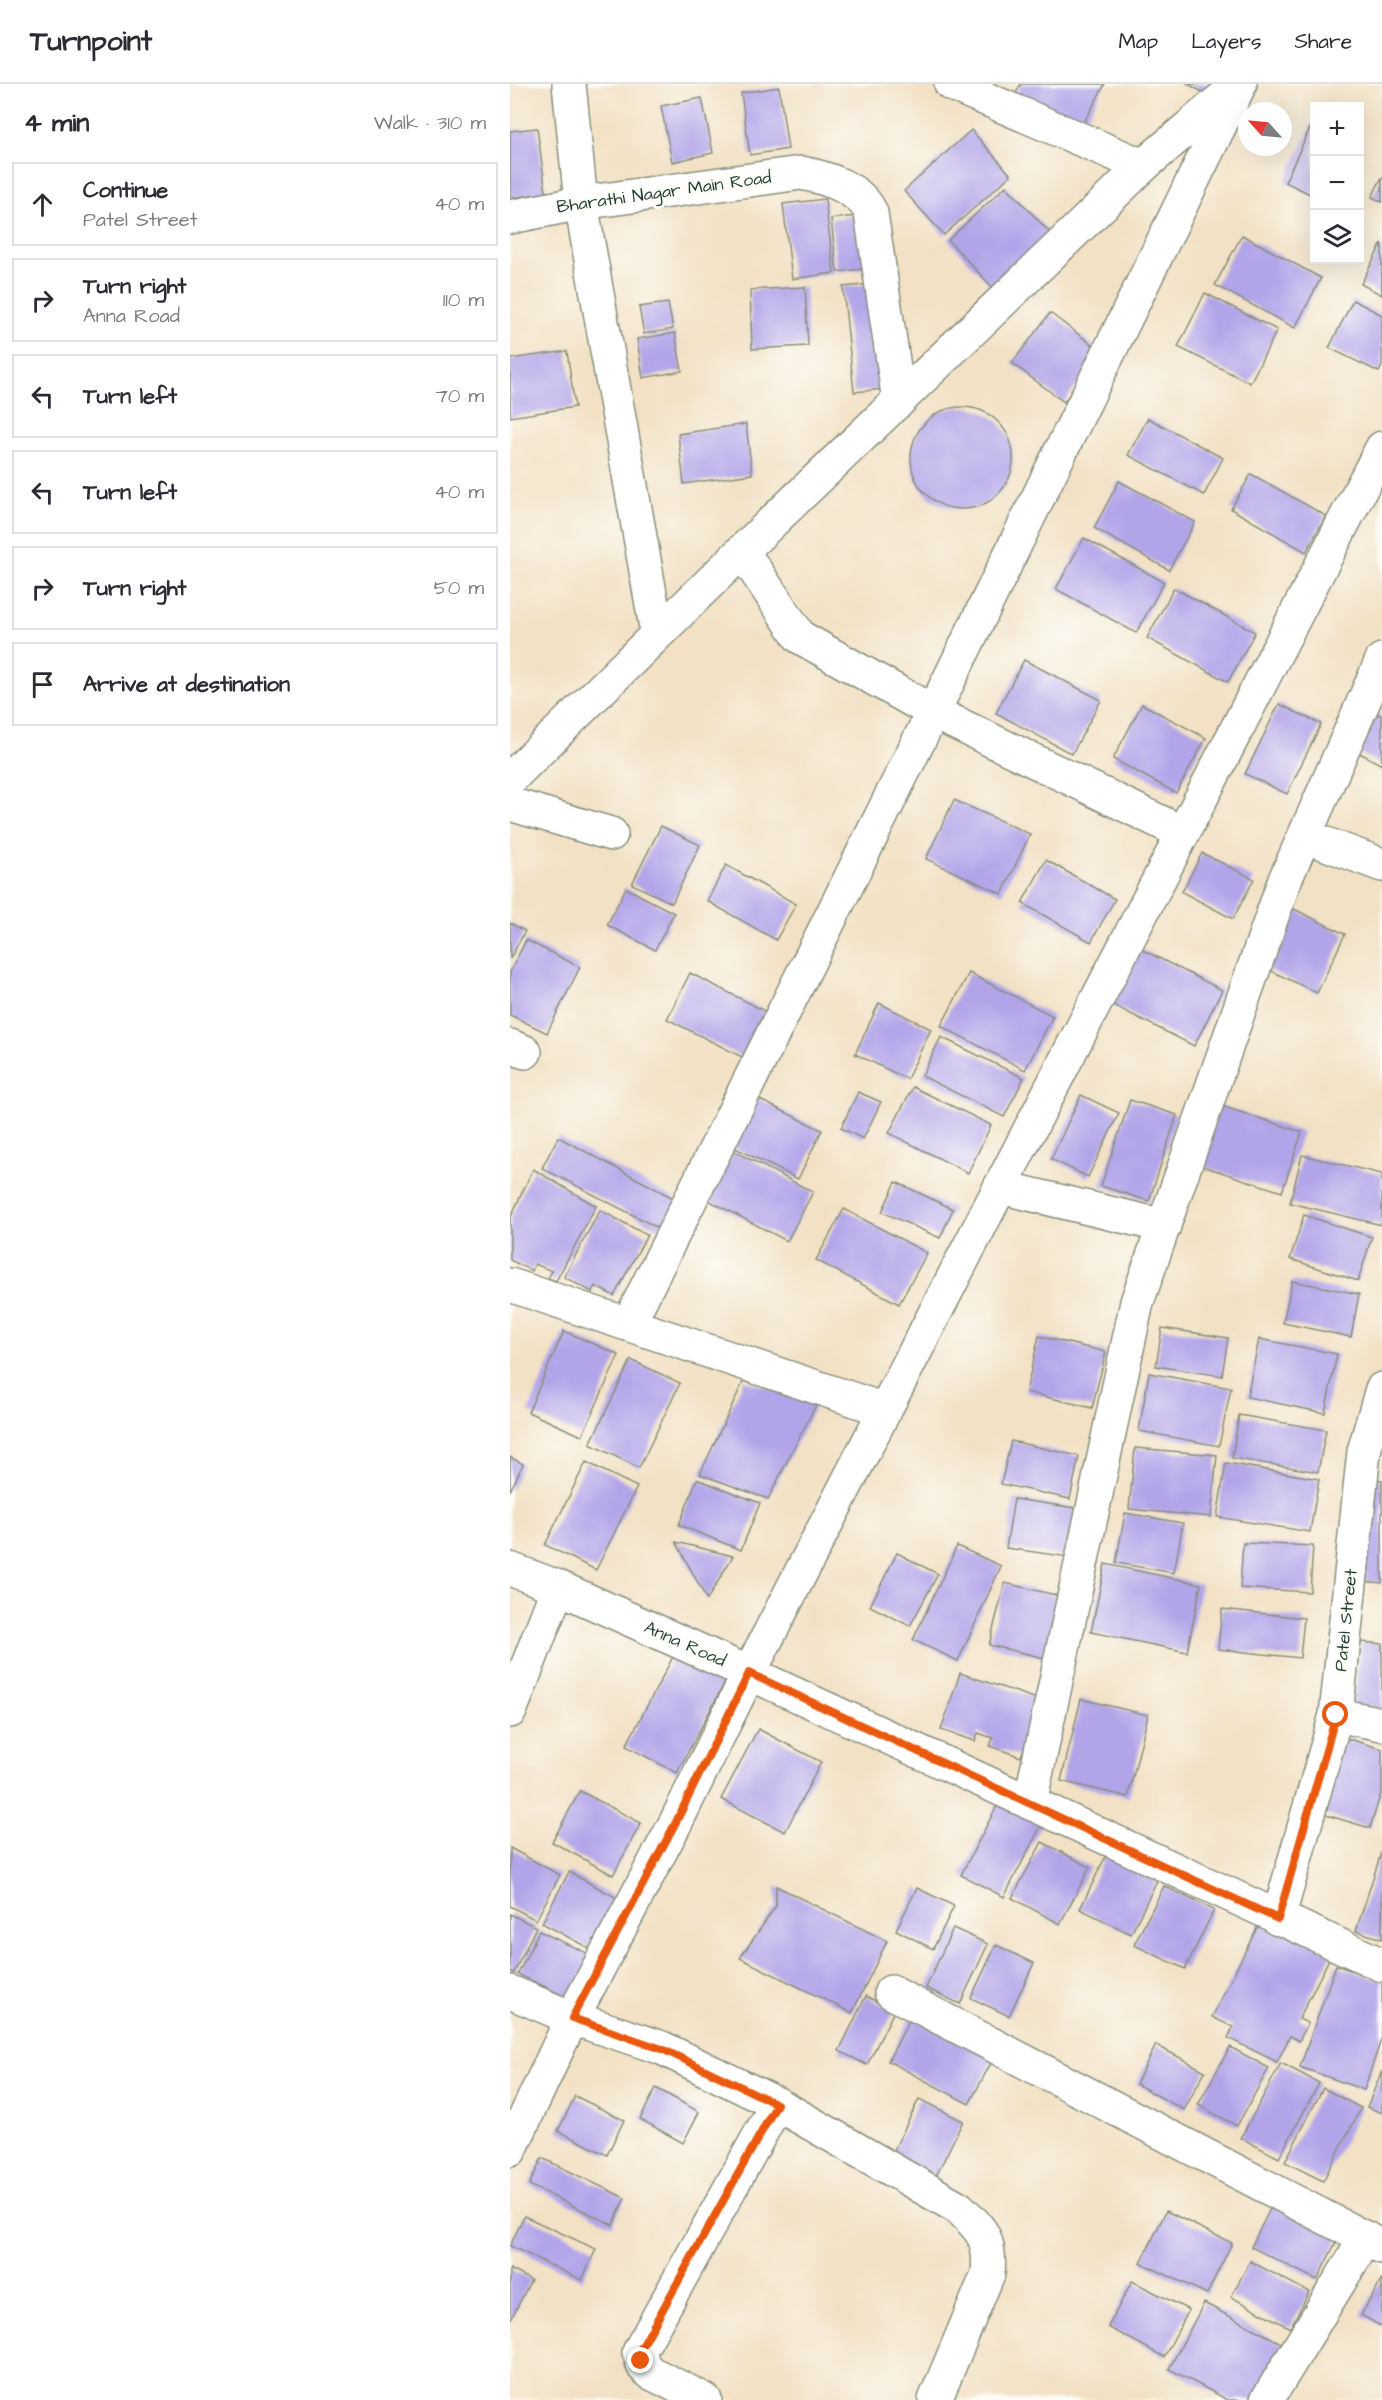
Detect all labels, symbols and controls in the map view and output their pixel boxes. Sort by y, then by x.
text: Turnpoint [30,22,152,61]
text: Map [1118,27,1158,56]
text: Layers [1191,27,1261,56]
text: Share [1294,27,1352,56]
north arrow [1238,102,1292,156]
map controls [1310,102,1364,264]
button: + [1310,102,1364,156]
text: 4 min [24,105,89,141]
text: Walk · 310 m [374,109,486,137]
button: − [1310,156,1364,210]
street label: Bharathi Nagar Main Road [555,165,773,220]
text: Continue [83,175,168,206]
icon: ahead [26,188,59,221]
text: 40 m [434,190,484,218]
text: Patel Street [83,206,198,234]
button: layers [1310,210,1364,264]
text: Turn right [83,271,186,302]
icon: right [26,284,59,317]
text: 110 m [443,286,484,314]
text: Anna Road [83,302,180,330]
icon: left [26,380,59,413]
text: Turn left [83,381,177,412]
text: 70 m [436,382,484,410]
icon: left [26,476,59,509]
text: Turn left [83,477,177,508]
text: 40 m [434,478,484,506]
icon: right [26,572,59,605]
text: Turn right [83,573,186,604]
text: 50 m [434,574,484,602]
icon: arrive [26,668,59,701]
text: Arrive at destination [83,669,290,700]
street label: Patel Street [1328,1567,1364,1673]
street label: Anna Road [640,1615,730,1673]
route start [1322,1701,1348,1727]
route end [627,2347,653,2373]

